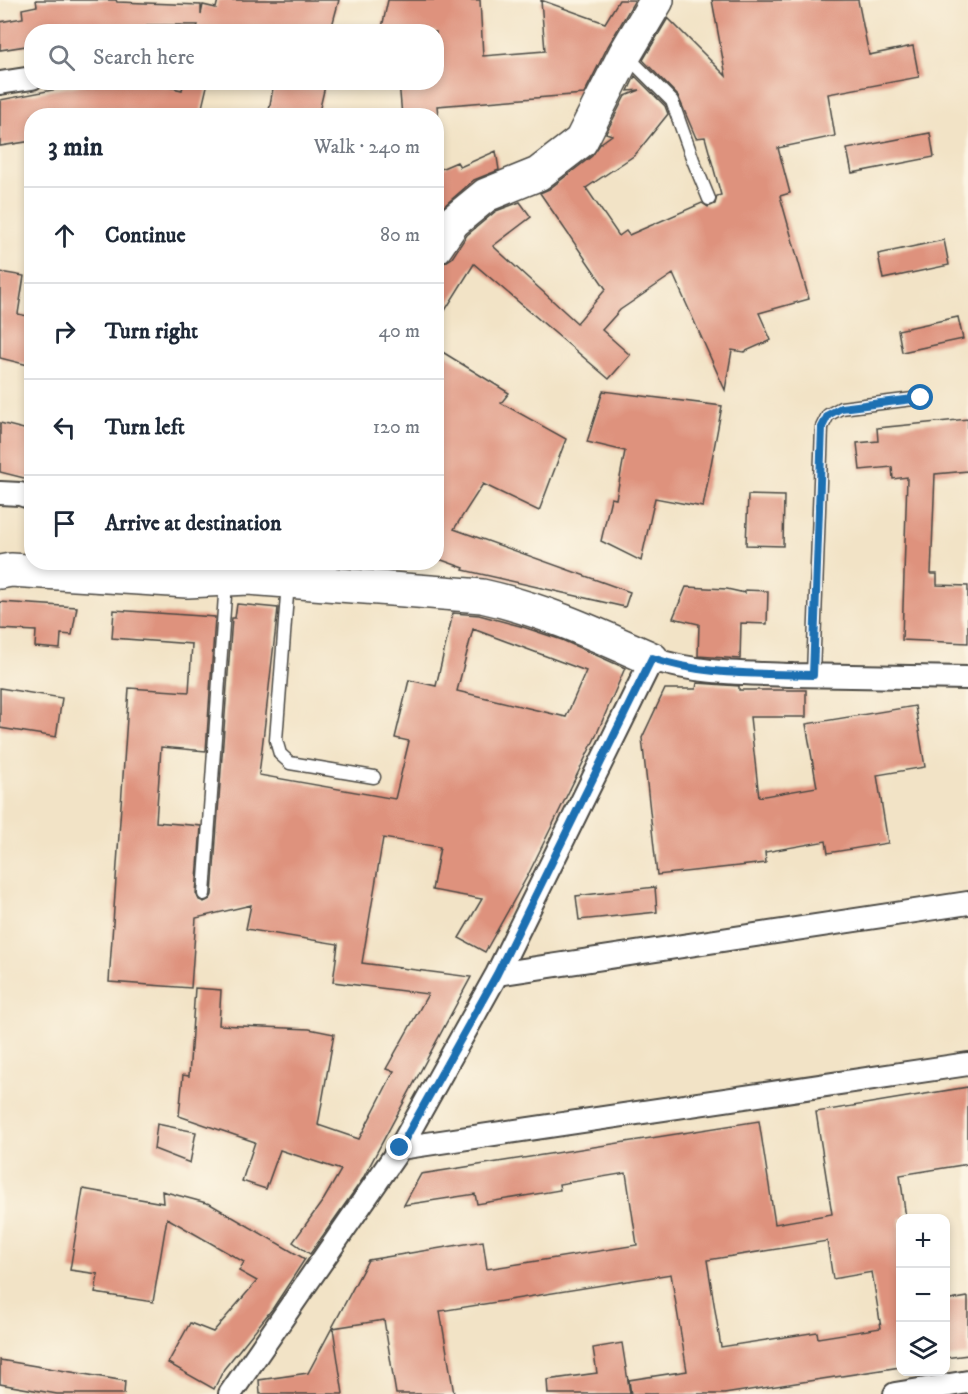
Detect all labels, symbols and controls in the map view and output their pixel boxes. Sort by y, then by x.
search box [24,24,444,90]
icon: search [45,41,78,74]
text: Search here [93,44,195,71]
text: 3 min [48,131,103,164]
text: Walk · 240 m [314,135,420,160]
icon: ahead [48,219,81,252]
text: Continue [105,222,186,249]
text: 80 m [380,223,420,248]
icon: right [48,315,81,348]
text: Turn right [105,318,198,345]
text: 40 m [378,319,420,344]
route start [907,384,933,410]
icon: left [48,411,81,444]
text: Turn left [105,414,185,441]
text: 120 m [373,415,420,440]
icon: arrive [48,507,81,540]
text: Arrive at destination [105,510,282,537]
route end [386,1134,412,1160]
map controls [896,1214,950,1376]
button: + [896,1214,950,1268]
button: − [896,1268,950,1322]
button: layers [896,1322,950,1376]

